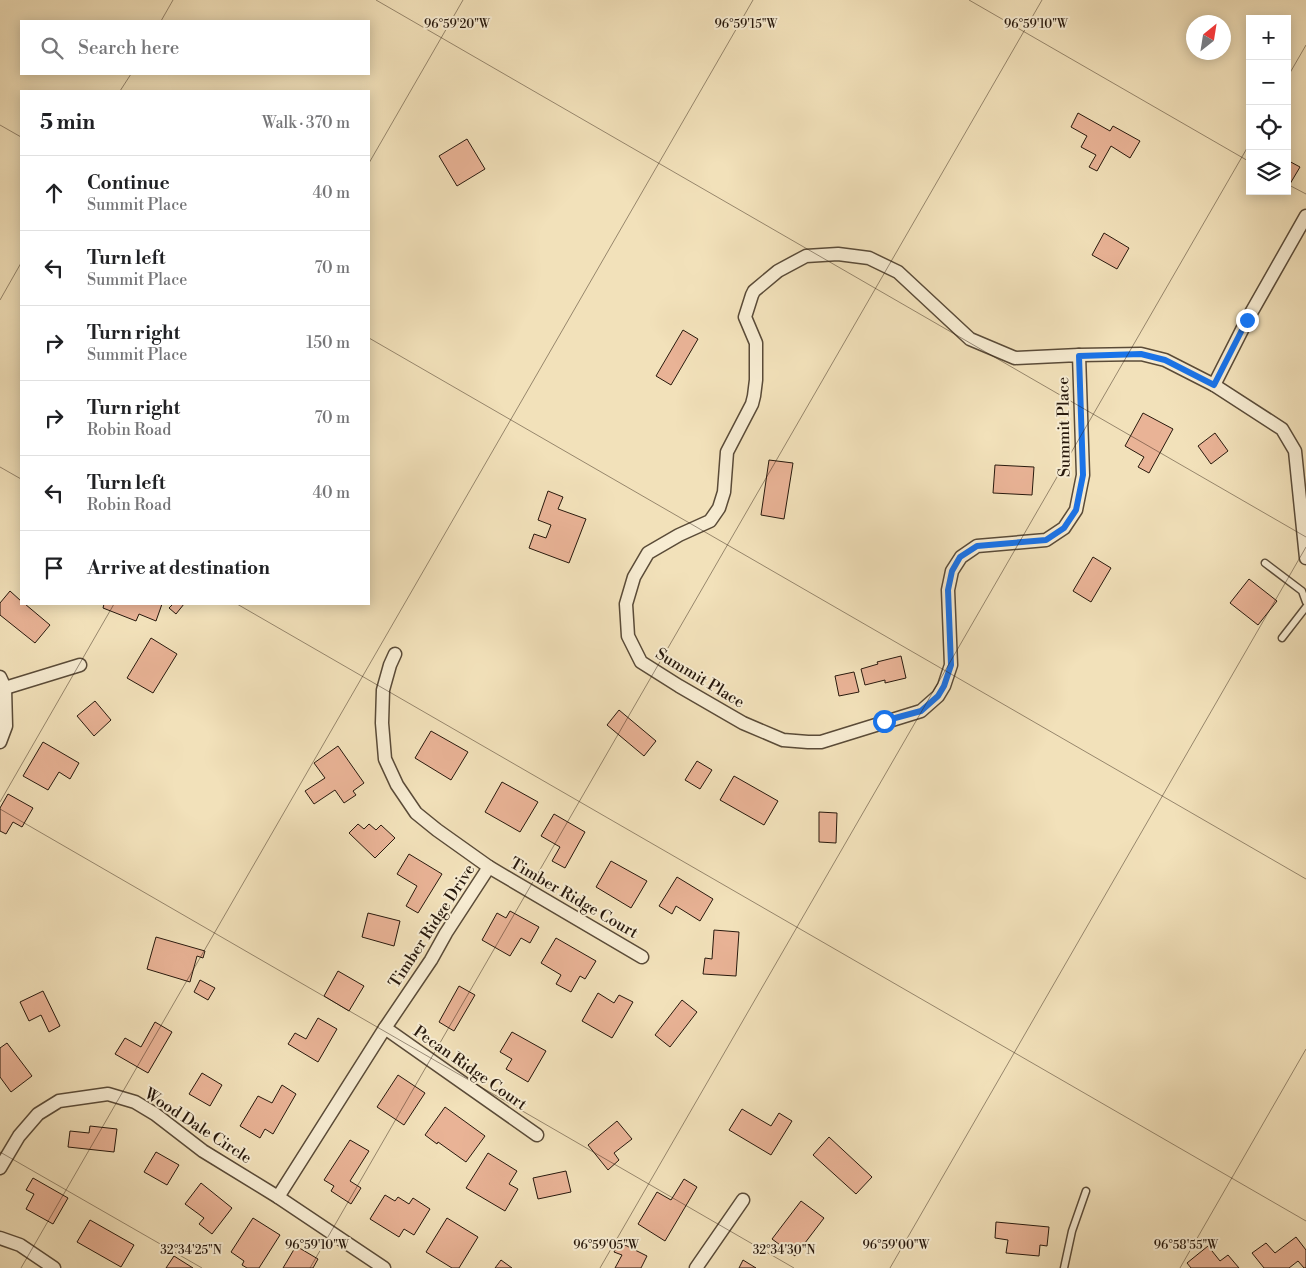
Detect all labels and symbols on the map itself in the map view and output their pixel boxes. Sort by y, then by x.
north arrow [1186,15,1231,60]
text: 96°59'20"W [424,17,491,32]
text: 96°59'15"W [715,17,779,32]
text: 96°59'10"W [1004,17,1069,32]
route end [1236,309,1259,332]
street label: Summit Place [1053,377,1075,477]
street label: Summit Place [652,644,748,712]
route start [873,710,896,733]
street label: Timber Ridge Court [506,853,642,943]
street label: Timber Ridge Drive [385,860,479,992]
street label: Pecan Ridge Court [409,1021,531,1115]
street label: Wood Dale Circle [140,1083,256,1168]
text: 96°59'10"W [285,1238,350,1253]
text: 96°59'05"W [573,1238,640,1253]
text: 96°59'00"W [862,1238,931,1253]
text: 96°58'55"W [1154,1238,1219,1253]
text: 32°34'25"N [160,1243,222,1258]
text: 32°34'30"N [753,1243,815,1258]

